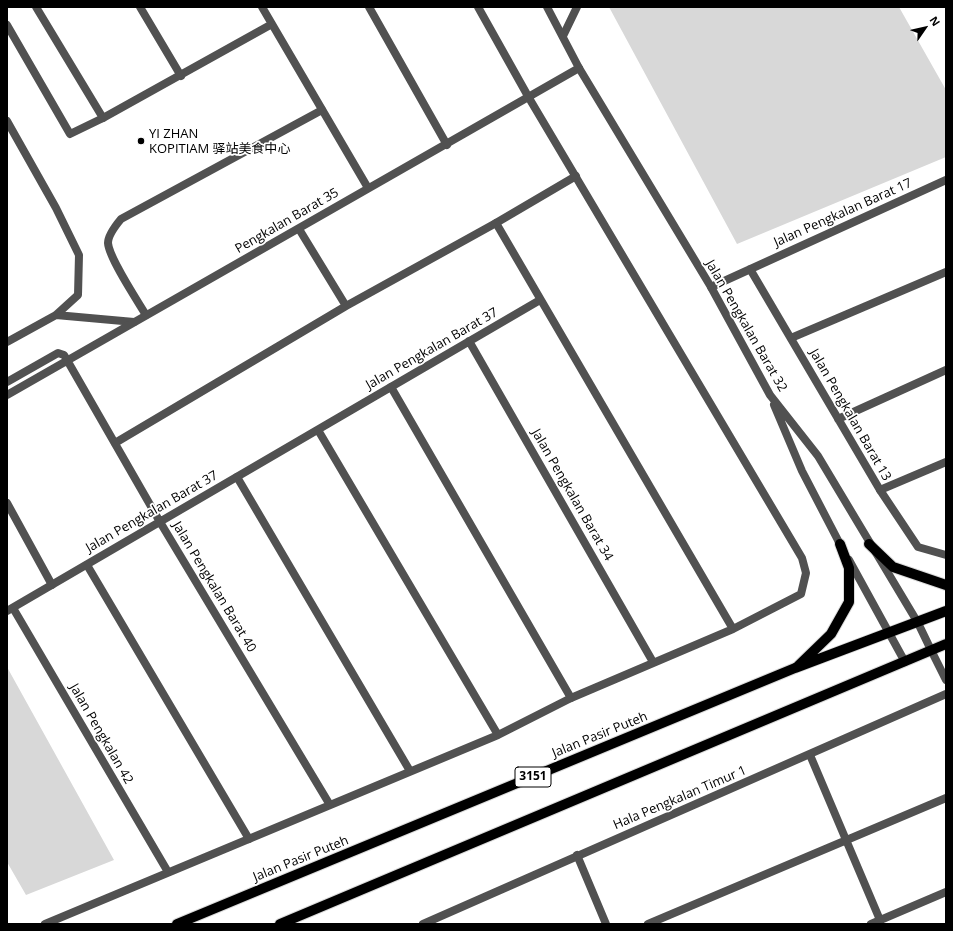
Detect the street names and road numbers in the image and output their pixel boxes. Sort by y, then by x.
street label: Jalan Pengkalan Barat 17 [771,175,915,251]
street label: Pengkalan Barat 35 [232,185,342,257]
street label: Jalan Pengkalan Barat 32 [702,257,790,395]
street label: Jalan Pengkalan Barat 37 [363,305,501,393]
street label: Jalan Pengkalan Barat 13 [806,346,894,484]
street label: Jalan Pengkalan Barat 34 [528,426,616,564]
street label: Jalan Pengkalan Barat 37 [83,468,221,556]
street label: Jalan Pengkalan Barat 40 [169,519,259,655]
street label: Jalan Pengkalan 42 [66,681,136,787]
street label: Jalan Pasir Puteh [550,709,650,761]
street label: Hala Pengkalan Timur 1 [611,763,749,833]
road number: 3151 [515,767,551,787]
street label: Jalan Pasir Puteh [251,833,351,885]

